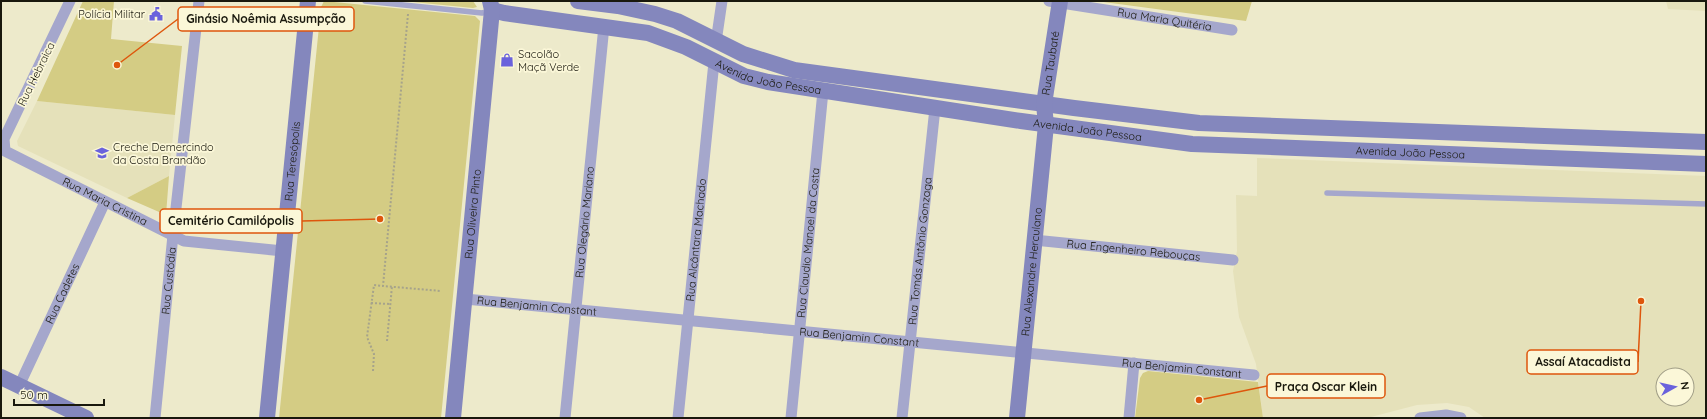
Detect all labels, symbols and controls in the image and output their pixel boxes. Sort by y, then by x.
street label: Rua Maria Quitéria [1116,5,1213,34]
public building icon: Polícia Militar [148,6,164,22]
place label: Polícia Militar [78,7,146,21]
callout: Ginásio Noêmia Assumpção [178,7,354,31]
text: Ginásio Noêmia Assumpção [186,11,346,26]
street label: Rua Taubaté [1038,30,1062,96]
street label: Rua Hebraica [14,40,58,108]
place label: Sacolão Maçã Verde [518,47,579,74]
shop icon: Sacolão Maçã Verde [499,52,515,68]
street label: Avenida João Pessoa [713,56,822,97]
street label: Avenida João Pessoa [1032,116,1143,144]
street label: Rua Teresópolis [281,121,303,202]
place label: Creche Demercindo da Costa Brandão [113,140,214,167]
street label: Avenida João Pessoa [1355,143,1465,162]
school or university icon: Creche Demercindo da Costa Brandão [94,145,110,161]
street label: Rua Olegário Mariano [572,165,597,278]
street label: Rua Claudio Manoel da Costa [794,167,822,319]
street label: Rua Oliveira Pinto [461,168,484,260]
street label: Rua Maria Cristina [60,174,150,229]
street label: Rua Tomás Antônio Gonzaga [905,176,935,326]
street label: Rua Alcântara Machado [683,177,709,302]
street label: Rua Alexandre Herculano [1018,206,1045,337]
callout: Cemitério Camilópolis [160,209,302,233]
text: Cemitério Camilópolis [168,213,294,228]
street label: Rua Engenheiro Rebouças [1066,236,1201,264]
street label: Rua Custódia [158,246,179,315]
street label: Rua Cadetes [42,261,82,326]
street label: Rua Benjamin Constant [476,293,597,319]
street label: Rua Benjamin Constant [799,324,920,350]
callout: Assaí Atacadista [1527,350,1638,374]
text: Assaí Atacadista [1535,354,1631,369]
street label: Rua Benjamin Constant [1121,355,1242,381]
north arrow [1655,367,1695,407]
callout: Praça Oscar Klein [1267,374,1385,398]
text: Praça Oscar Klein [1275,379,1377,394]
scale bar [14,381,104,407]
text: N [1677,381,1692,391]
text: 50 m [20,387,48,402]

